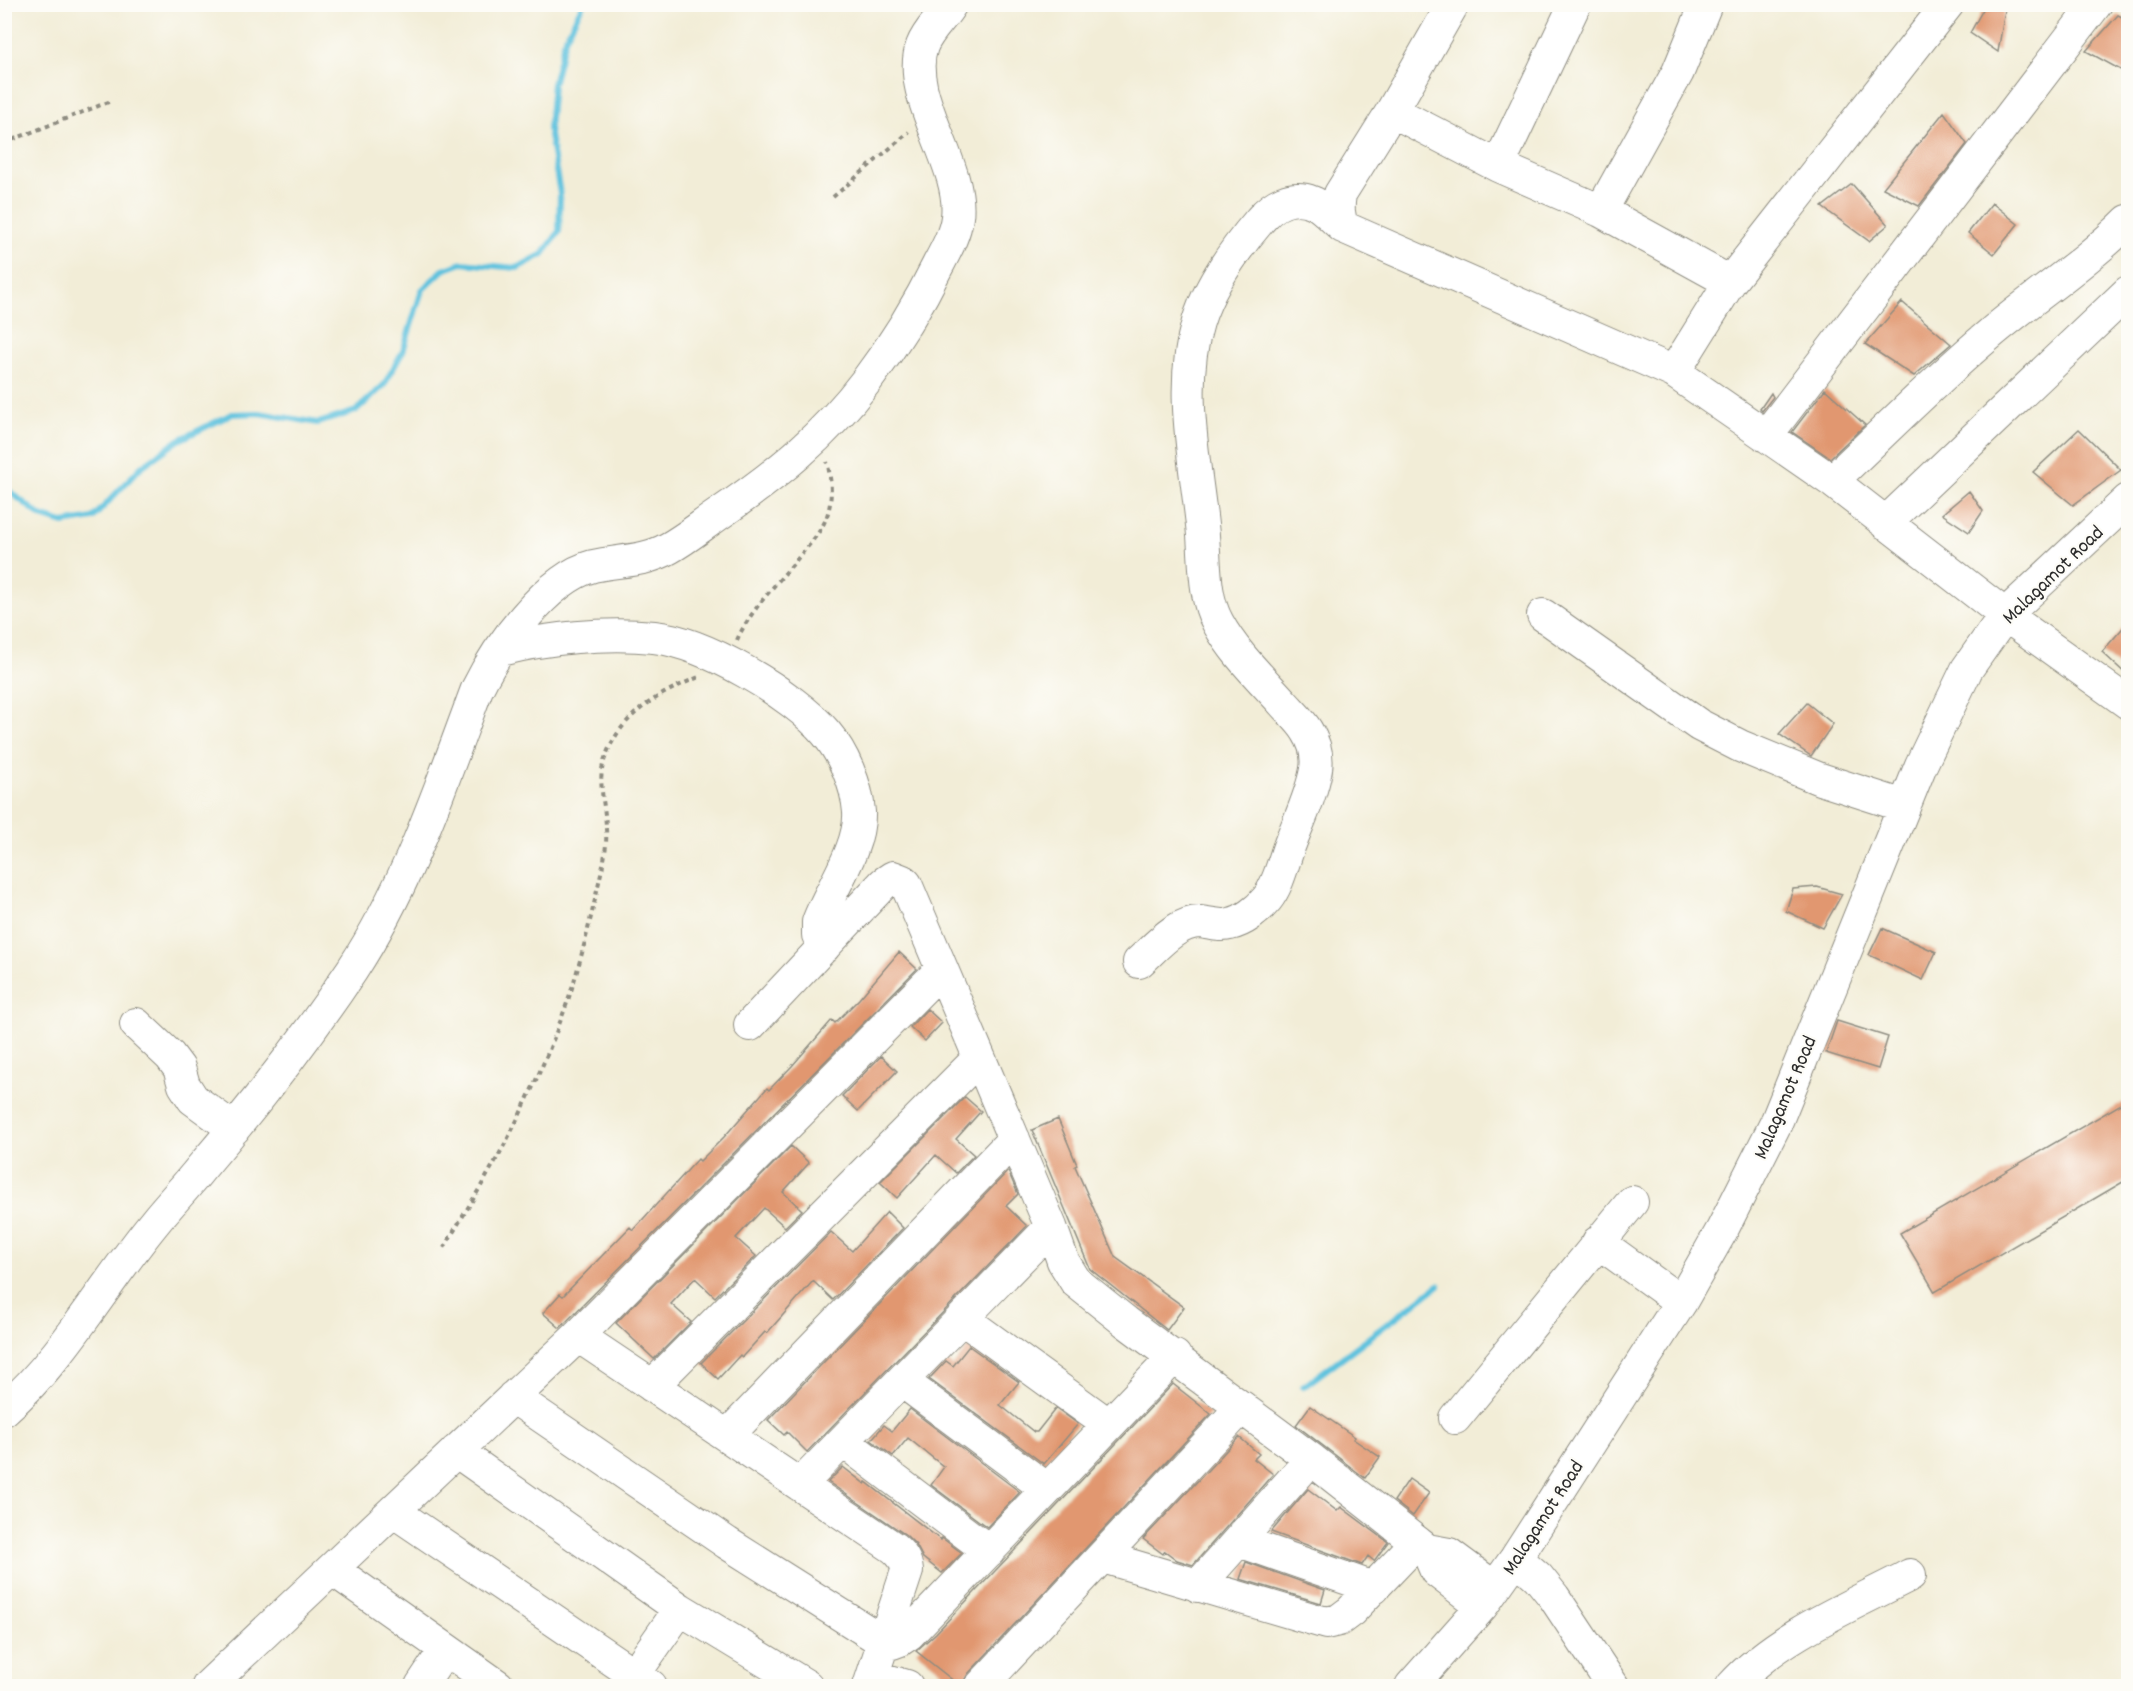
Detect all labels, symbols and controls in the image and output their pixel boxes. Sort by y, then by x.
street label: Malagamot Road [1996,520,2112,633]
street label: Malagamot Road [1747,1032,1826,1165]
street label: Malagamot Road [1496,1455,1593,1582]

